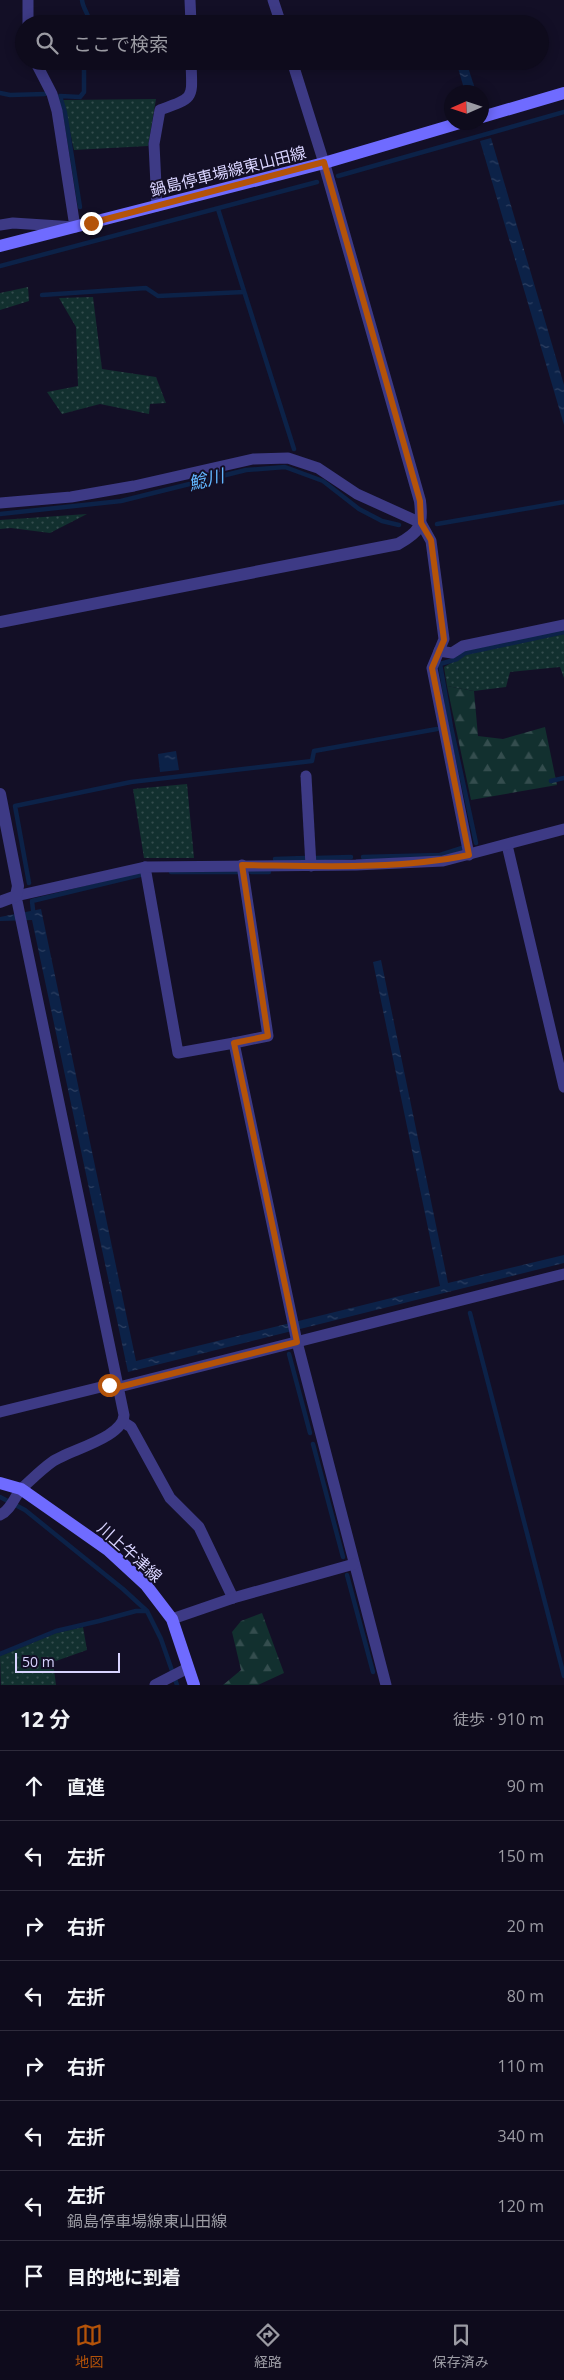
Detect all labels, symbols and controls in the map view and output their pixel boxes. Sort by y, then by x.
search box [15,15,549,70]
icon: search [33,29,61,57]
text: ここで検索 [73,31,168,57]
north arrow [444,85,489,130]
street label: 鍋島停車場線東山田線 [148,141,308,201]
route end [80,212,103,235]
water label: 鯰川 [186,463,228,495]
route start [98,1374,121,1397]
street label: 川上牛津線 [93,1517,167,1587]
scale bar [15,1650,120,1673]
text: 50 m [22,1652,55,1671]
text: 12 分 [20,1705,70,1733]
text: 徒歩 · 910 m [453,1708,544,1730]
icon: ahead [20,1772,48,1800]
text: 直進 [67,1774,105,1800]
text: 90 m [507,1775,544,1797]
icon: left [20,1842,48,1870]
text: 左折 [67,1844,105,1870]
text: 150 m [498,1845,544,1867]
icon: right [20,1912,48,1940]
text: 右折 [67,1914,105,1940]
text: 20 m [507,1915,544,1937]
icon: left [20,1982,48,2010]
text: 左折 [67,1984,105,2010]
text: 80 m [507,1985,544,2007]
icon: right [20,2052,48,2080]
text: 右折 [67,2054,105,2080]
text: 110 m [498,2055,544,2077]
icon: left [20,2122,48,2150]
text: 左折 [67,2124,105,2150]
text: 340 m [498,2125,544,2147]
text: 左折 [67,2182,105,2208]
icon: left [20,2192,48,2220]
text: 120 m [498,2195,544,2217]
text: 鍋島停車場線東山田線 [67,2210,227,2232]
icon: arrive [20,2262,48,2290]
text: 目的地に到着 [67,2264,181,2290]
tab: 地図 [75,2321,103,2371]
tab: 経路 [254,2321,282,2371]
tab: 保存済み [433,2321,489,2371]

